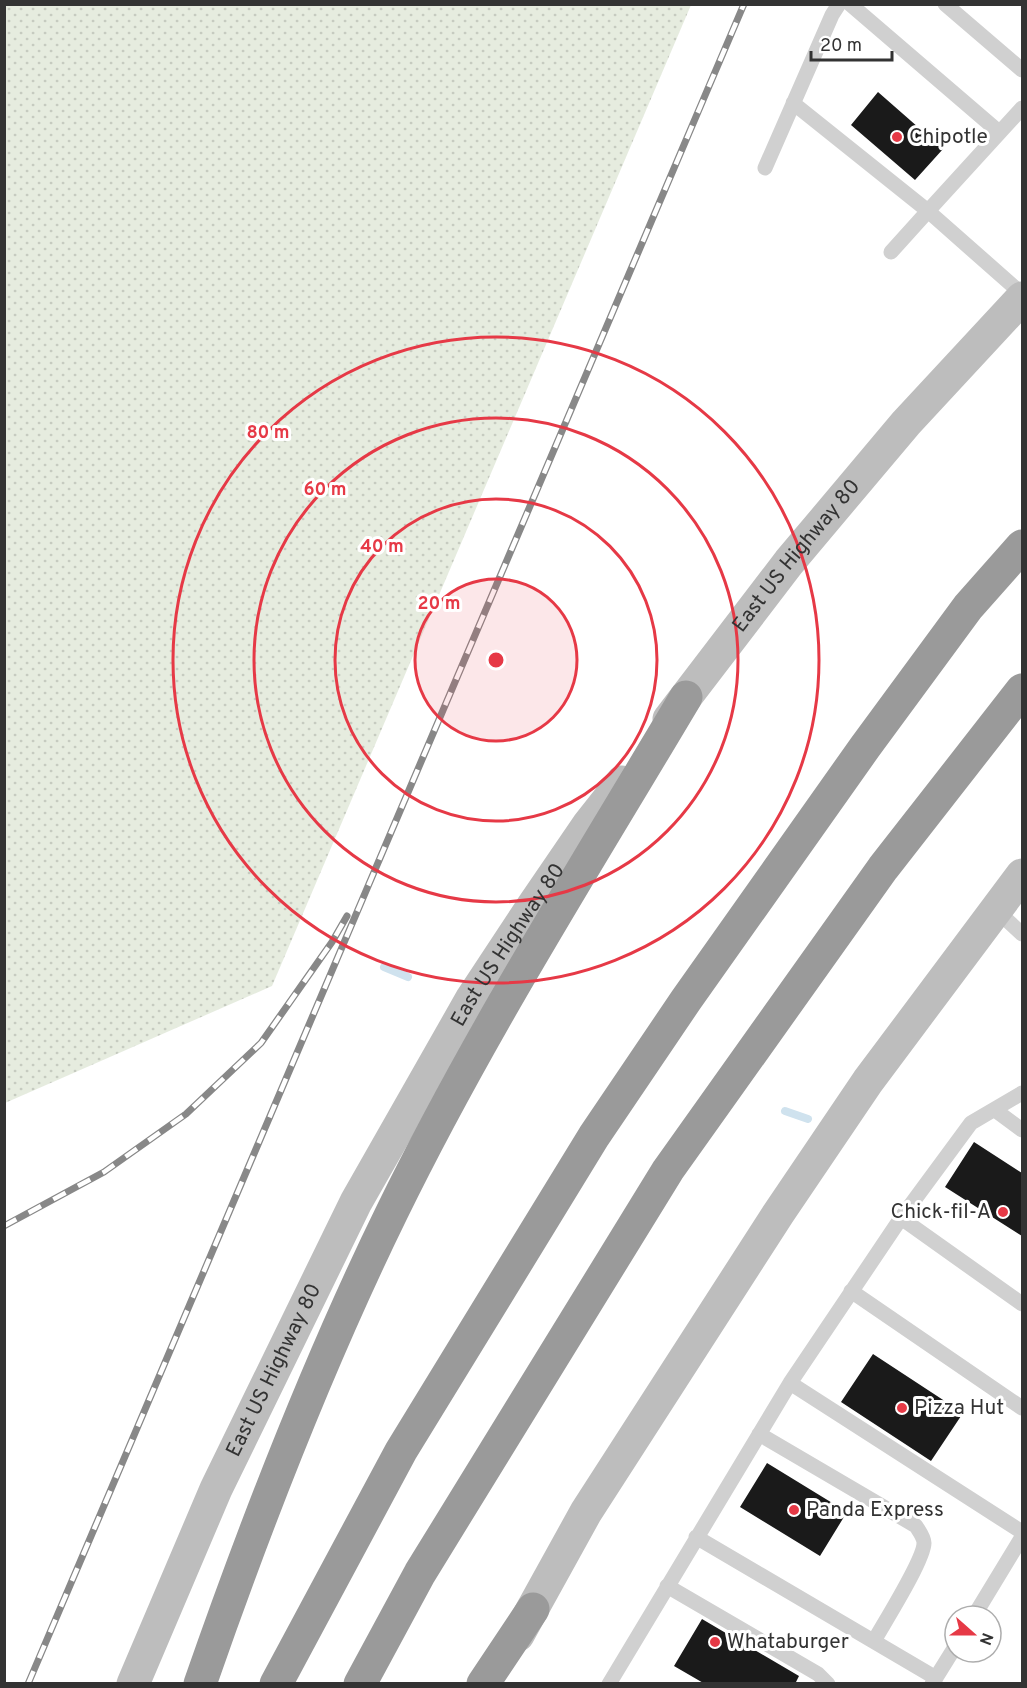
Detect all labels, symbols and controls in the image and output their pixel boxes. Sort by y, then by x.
scale bar [811,24,892,62]
text: 20 m [820,35,862,58]
place label: Chipotle [909,124,988,151]
marker: Chipotle [890,130,904,144]
text: 80 m [246,422,290,445]
street label: East US Highway 80 [726,474,866,638]
text: 60 m [303,479,347,502]
text: 40 m [360,536,404,559]
text: 20 m [417,593,461,616]
centre of rings [486,650,506,670]
street label: East US Highway 80 [445,858,571,1031]
place label: Chick-fil-A [891,1199,991,1226]
marker: Chick-fil-A [996,1205,1010,1219]
street label: East US Highway 80 [220,1279,328,1461]
place label: Pizza Hut [914,1395,1004,1422]
marker: Pizza Hut [895,1401,909,1415]
place label: Panda Express [806,1497,944,1524]
marker: Panda Express [787,1503,801,1517]
north arrow [943,1604,1003,1664]
place label: Whataburger [727,1629,849,1656]
text: N [974,1630,997,1648]
marker: Whataburger [708,1635,722,1649]

